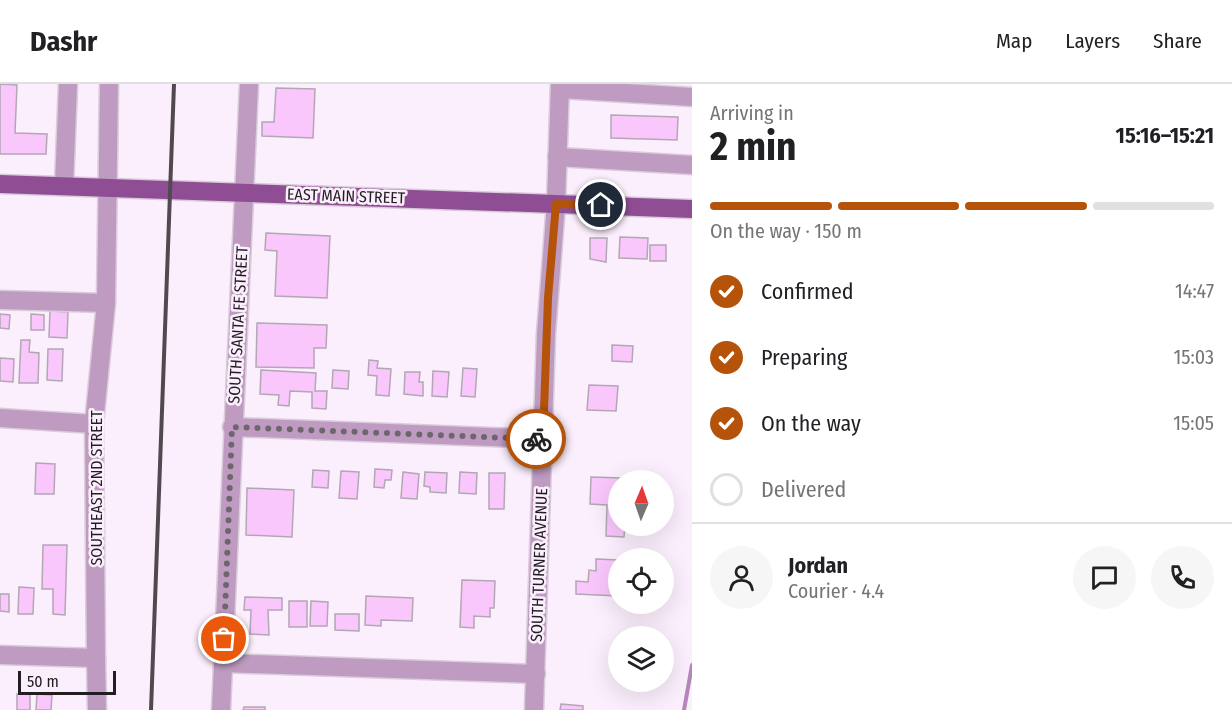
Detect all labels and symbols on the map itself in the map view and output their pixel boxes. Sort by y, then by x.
pin [575,179,626,230]
street label: EAST MAIN STREET [287,184,406,208]
street label: SOUTH SANTA FE STREET [224,245,252,404]
courier [506,409,566,469]
street label: SOUTHEAST 2ND STREET [87,410,106,566]
north arrow [608,470,674,536]
street label: SOUTH TURNER AVENUE [527,488,551,642]
pin [198,613,249,664]
scale bar [18,668,116,696]

